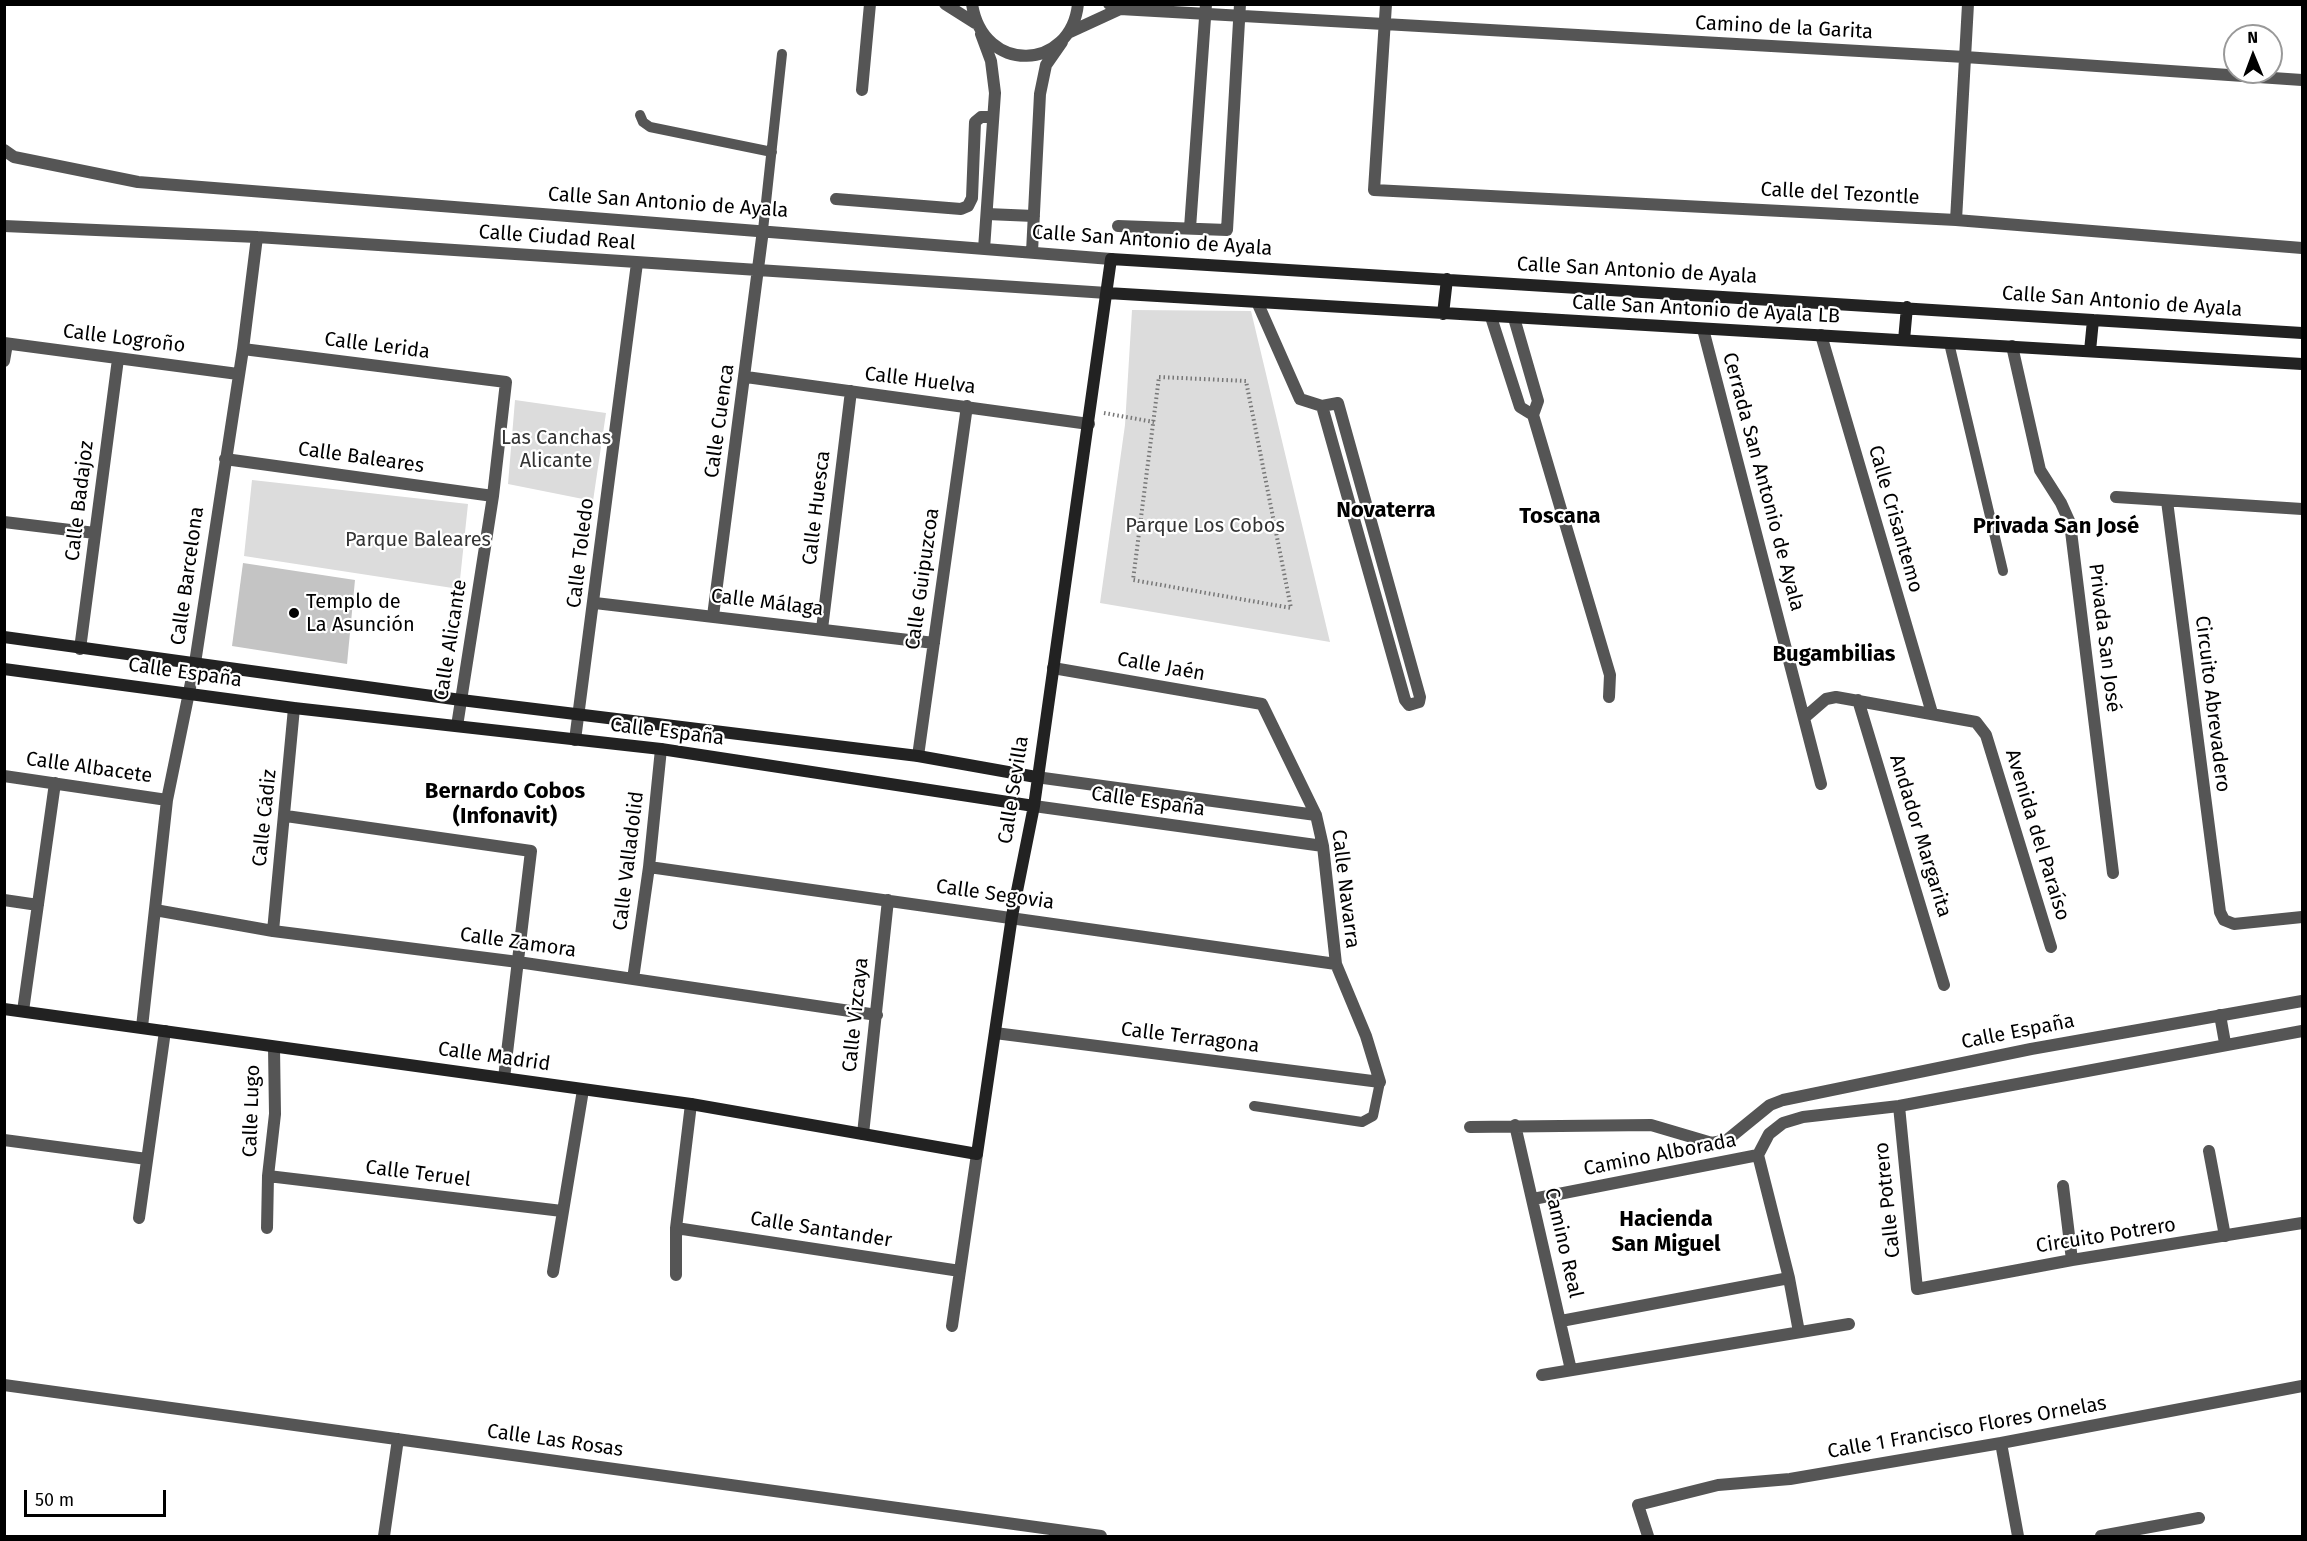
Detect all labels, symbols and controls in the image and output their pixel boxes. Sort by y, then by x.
street label: Camino de la Garita [1694,11,1874,45]
north arrow [2223,24,2283,84]
text: N [2247,28,2258,47]
street label: Calle del Tezontle [1760,178,1920,210]
street label: Calle San Antonio de Ayala [547,183,789,223]
street label: Calle Ciudad Real [478,221,636,255]
street label: Calle San Antonio de Ayala [1031,221,1273,261]
street label: Calle San Antonio de Ayala [1516,253,1758,289]
street label: Calle San Antonio de Ayala [2001,282,2243,322]
street label: Calle San Antonio de Ayala LB [1571,291,1841,329]
street label: Calle Logroño [61,320,187,358]
street label: Calle Lerida [323,328,431,364]
street label: Cerrada San Antonio de Ayala [1717,350,1809,614]
street label: Calle Cuenca [700,362,740,480]
street label: Calle Huelva [863,362,977,400]
park label: Las Canchas Alicante [501,426,611,473]
street label: Calle Baleares [296,437,426,479]
street label: Calle Badajoz [61,439,99,563]
street label: Calle Crisantemo [1862,443,1928,595]
street label: Calle Huesca [798,449,836,567]
street label: Calle Toledo [562,497,600,609]
district label: Novaterra [1336,498,1436,524]
district label: Toscana [1519,504,1601,530]
street label: Calle Barcelona [166,505,210,647]
street label: Calle Guipuzcoa [901,507,945,651]
park label: Parque Los Cobos [1125,514,1285,538]
district label: Privada San José [1973,514,2139,540]
park label: Parque Baleares [345,528,491,552]
street label: Privada San José [2083,562,2125,714]
street label: Calle Alicante [430,578,472,702]
street label: Calle Málaga [709,584,825,622]
place label: Templo de La Asunción [306,590,415,637]
marker: Templo de La Asunción [287,606,301,620]
street label: Circuito Abrevadero [2189,614,2235,794]
district label: Bugambilias [1773,642,1895,668]
street label: Calle Jaén [1115,647,1207,687]
street label: Calle España [127,653,243,693]
street label: Calle España [609,713,725,751]
street label: Calle Sevilla [994,734,1034,846]
street label: Calle Albacete [24,747,154,789]
street label: Avenida del Paraíso [2000,747,2074,923]
street label: Andador Margarita [1884,752,1956,920]
street label: Calle Cádiz [248,768,282,868]
district label: Bernardo Cobos (Infonavit) [425,779,585,830]
street label: Calle España [1090,782,1206,822]
street label: Calle Valladolid [609,790,649,932]
street label: Calle Navarra [1326,828,1364,950]
street label: Calle Segovia [934,875,1056,915]
street label: Calle Zamora [458,923,578,963]
street label: Calle Vizcaya [838,956,874,1074]
street label: Calle España [1959,1009,2077,1055]
street label: Calle Terragona [1119,1018,1261,1058]
street label: Calle Madrid [436,1037,552,1077]
street label: Calle Lugo [238,1064,266,1158]
street label: Camino Alborada [1582,1128,1738,1182]
street label: Calle Potrero [1870,1141,1906,1259]
street label: Calle Teruel [364,1156,472,1192]
street label: Camino Real [1539,1186,1587,1300]
street label: Calle Santander [748,1207,894,1253]
district label: Hacienda San Miguel [1611,1207,1721,1258]
street label: Circuito Potrero [2034,1213,2178,1259]
street label: Calle 1 Francisco Flores Ornelas [1826,1392,2108,1464]
street label: Calle Las Rosas [485,1420,625,1462]
scale bar [27,1478,170,1516]
text: 50 m [35,1489,74,1511]

